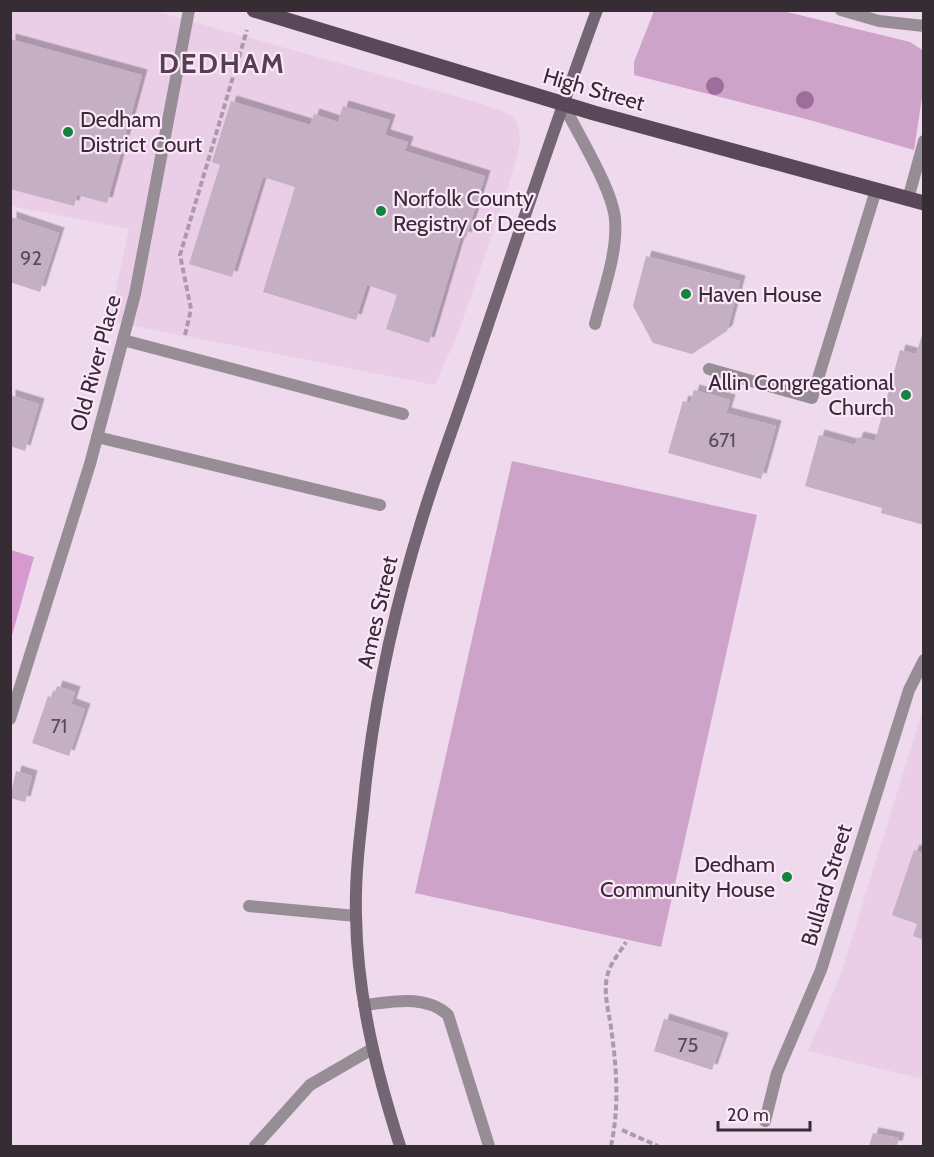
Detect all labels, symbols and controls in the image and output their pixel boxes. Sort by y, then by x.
district label: DEDHAM [159,46,285,80]
street label: High Street [540,62,648,117]
place label: Dedham District Court [80,106,203,158]
marker: Dedham District Court [61,125,75,139]
place label: Norfolk County Registry of Deeds [393,185,557,237]
marker: Norfolk County Registry of Deeds [374,204,388,218]
house number: 92 [20,246,42,270]
place label: Haven House [698,281,822,308]
marker: Haven House [679,287,693,301]
street label: Old River Place [64,292,127,434]
place label: Allin Congregational Church [708,369,895,421]
marker: Allin Congregational Church [899,388,913,402]
house number: 671 [708,428,736,452]
street label: Ames Street [351,553,404,671]
house number: 71 [51,714,67,738]
street label: Bullard Street [795,820,858,949]
place label: Dedham Community House [600,851,775,903]
marker: Dedham Community House [780,870,794,884]
house number: 75 [678,1033,698,1057]
scale bar [718,1094,810,1132]
text: 20 m [727,1104,769,1126]

